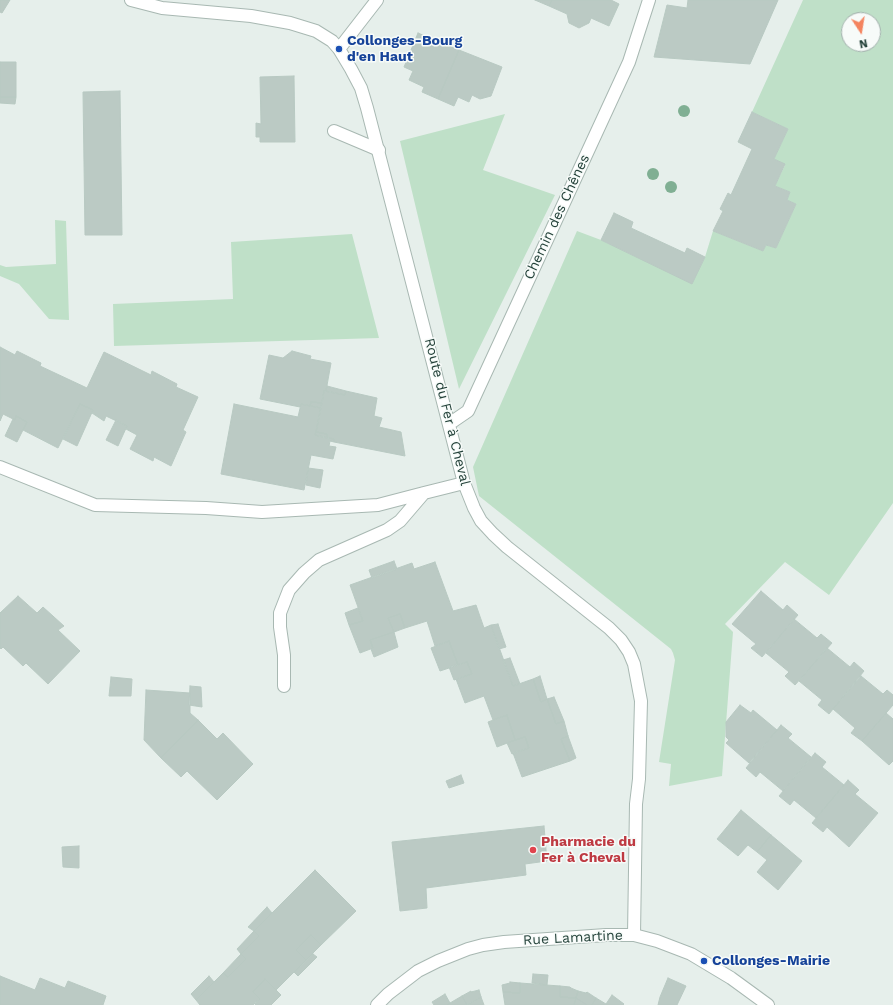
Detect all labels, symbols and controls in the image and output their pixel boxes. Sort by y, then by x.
north arrow [841,12,881,52]
place label: Collonges-Bourg d'en Haut [347,33,462,66]
text: N [858,36,869,50]
marker: Collonges-Bourg d'en Haut [334,44,344,54]
street label: Chemin des Chênes [521,152,593,282]
street label: Route du Fer à Cheval [421,336,473,488]
place label: Pharmacie du Fer à Cheval [541,834,636,866]
marker: Pharmacie du Fer à Cheval [528,845,538,855]
street label: Rue Lamartine [523,927,623,949]
place label: Collonges-Mairie [712,953,830,969]
marker: Collonges-Mairie [699,956,709,966]

